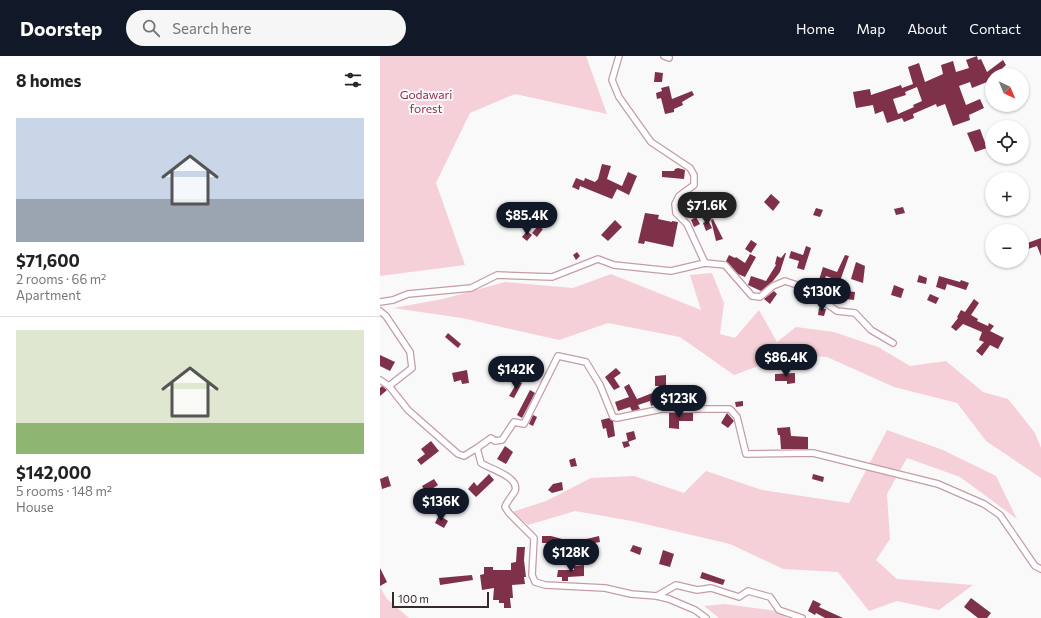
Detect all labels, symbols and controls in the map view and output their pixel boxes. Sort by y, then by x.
search box [126,10,406,46]
text: Doorstep [20,17,102,40]
icon: search [140,17,162,39]
text: Search here [172,19,252,37]
text: Home [796,20,835,37]
text: Map [857,20,885,37]
text: About [907,20,947,37]
text: Contact [969,20,1021,37]
north arrow [985,68,1029,112]
map controls [985,68,1029,268]
icon: filters [342,69,364,91]
text: 8 homes [16,70,81,91]
park label: Godawari forest [400,87,452,115]
button: locate [985,120,1029,164]
icon: home [154,144,226,216]
button: + [985,172,1029,216]
pin: $71.6K [674,192,740,226]
text: $71.6K [687,197,727,213]
pin: $85.4K [494,202,560,236]
text: $85.4K [505,207,549,223]
button: − [985,224,1029,268]
text: $71,600 [16,250,80,271]
text: 2 rooms · 66 m² [16,271,106,287]
pin: $130K [794,278,850,312]
text: $130K [803,283,841,299]
text: Apartment [16,287,81,303]
pin: $86.4K [753,344,819,378]
text: $86.4K [764,349,808,365]
icon: home [154,356,226,428]
pin: $142K [488,356,544,390]
text: $142K [497,361,535,377]
pin: $123K [651,385,707,419]
text: $123K [660,390,698,406]
text: $142,000 [16,462,91,483]
text: 5 rooms · 148 m² [16,483,112,499]
pin: $136K [413,488,469,522]
text: $136K [422,493,460,509]
text: House [16,499,54,515]
pin: $128K [543,539,599,573]
text: $128K [552,544,590,560]
scale bar [392,590,489,609]
text: 100 m [398,592,429,605]

